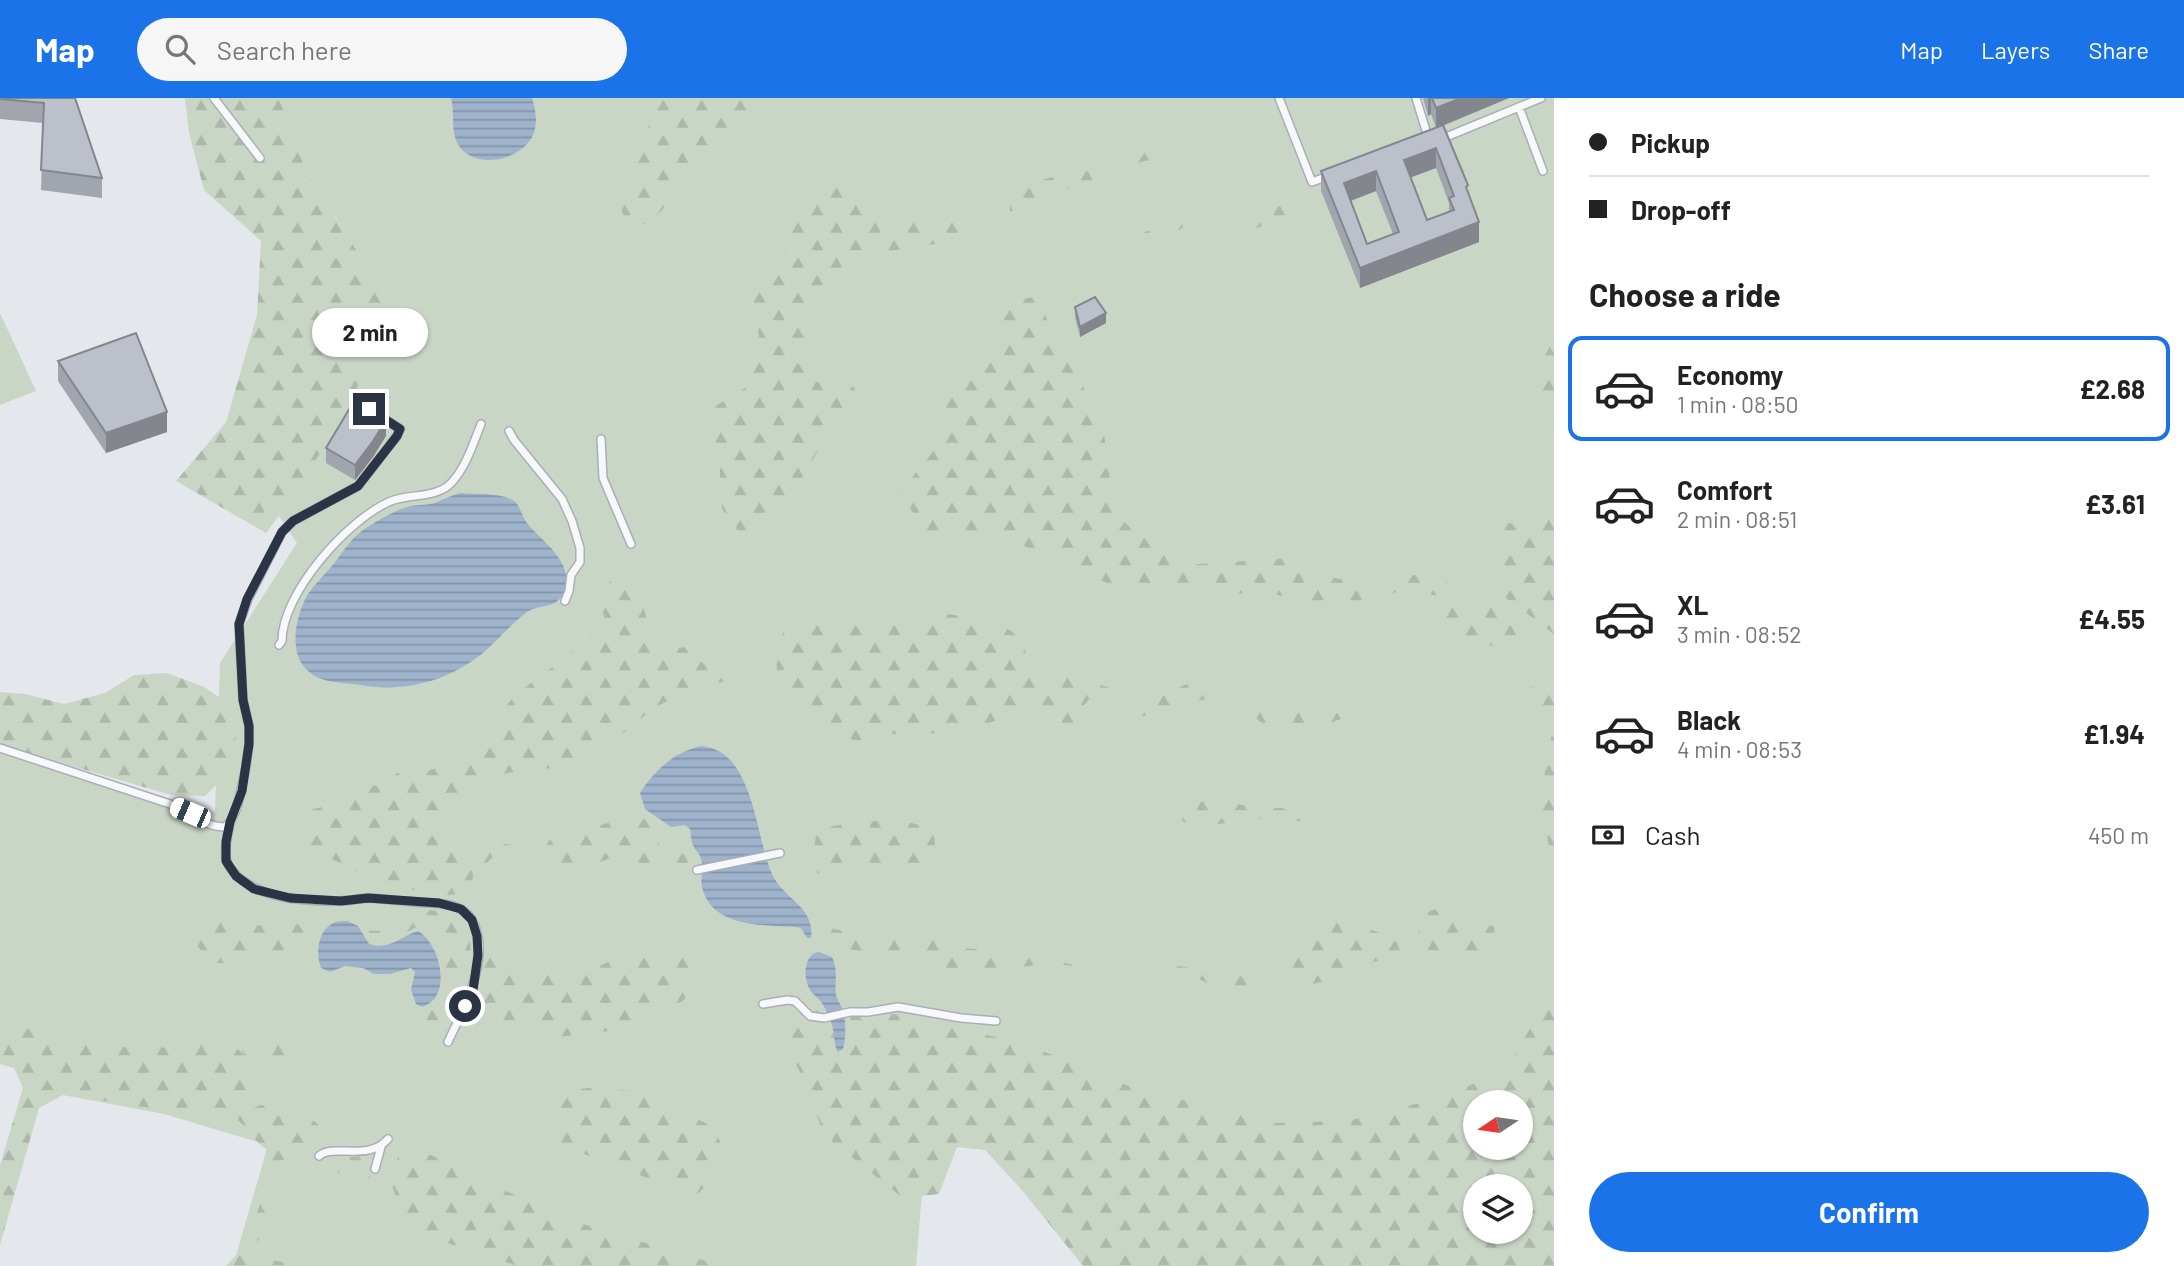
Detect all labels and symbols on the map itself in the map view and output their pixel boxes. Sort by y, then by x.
callout: 2 min [311,308,427,356]
route end [353,393,385,425]
car [167,795,214,831]
route start [449,990,481,1022]
north arrow [1463,1090,1533,1160]

